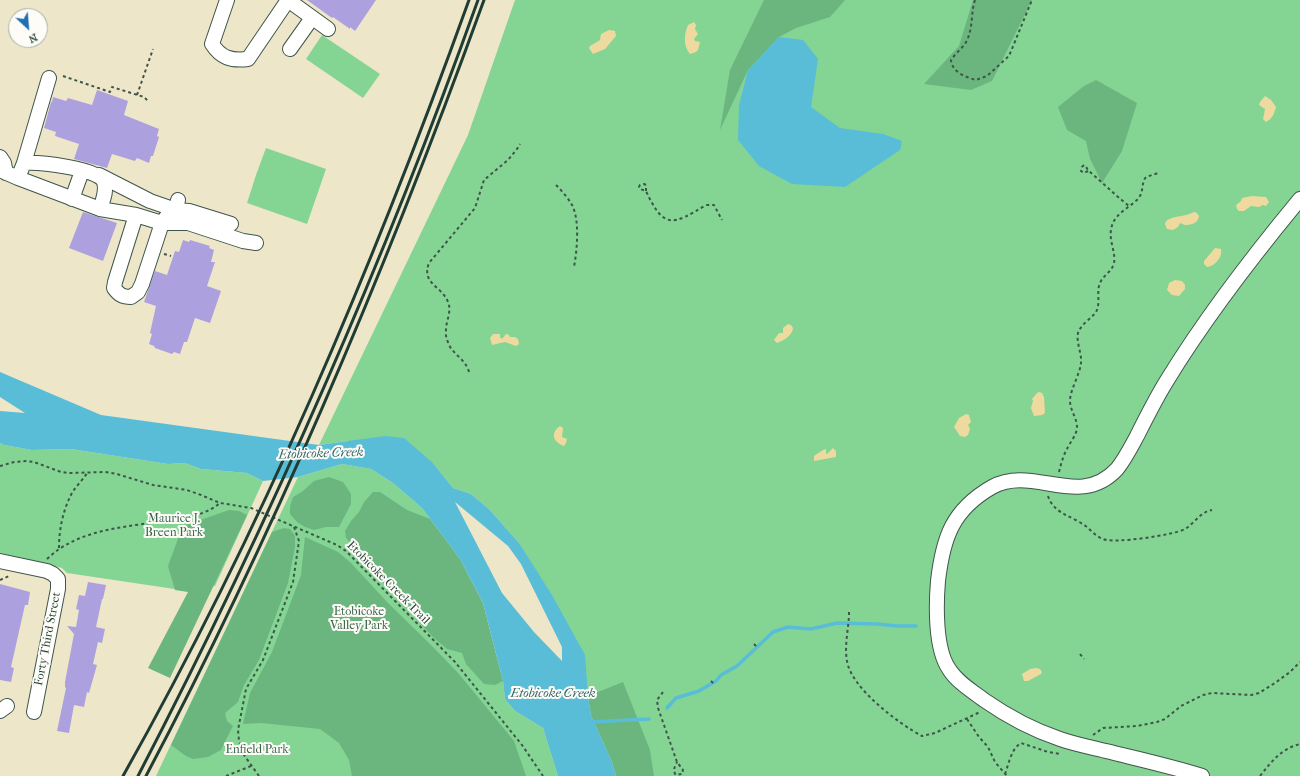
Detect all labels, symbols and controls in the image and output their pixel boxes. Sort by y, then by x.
north arrow [8,8,48,48]
text: N [26,31,40,46]
water label: Etobicoke Creek [278,445,364,463]
park label: Maurice J. Breen Park [145,512,203,540]
street label: Etobicoke Creek Trail [343,538,433,628]
street label: Forty Third Street [32,591,64,687]
park label: Etobicoke Valley Park [330,605,388,633]
water label: Etobicoke Creek [510,686,596,702]
park label: Enfield Park [225,743,289,757]

